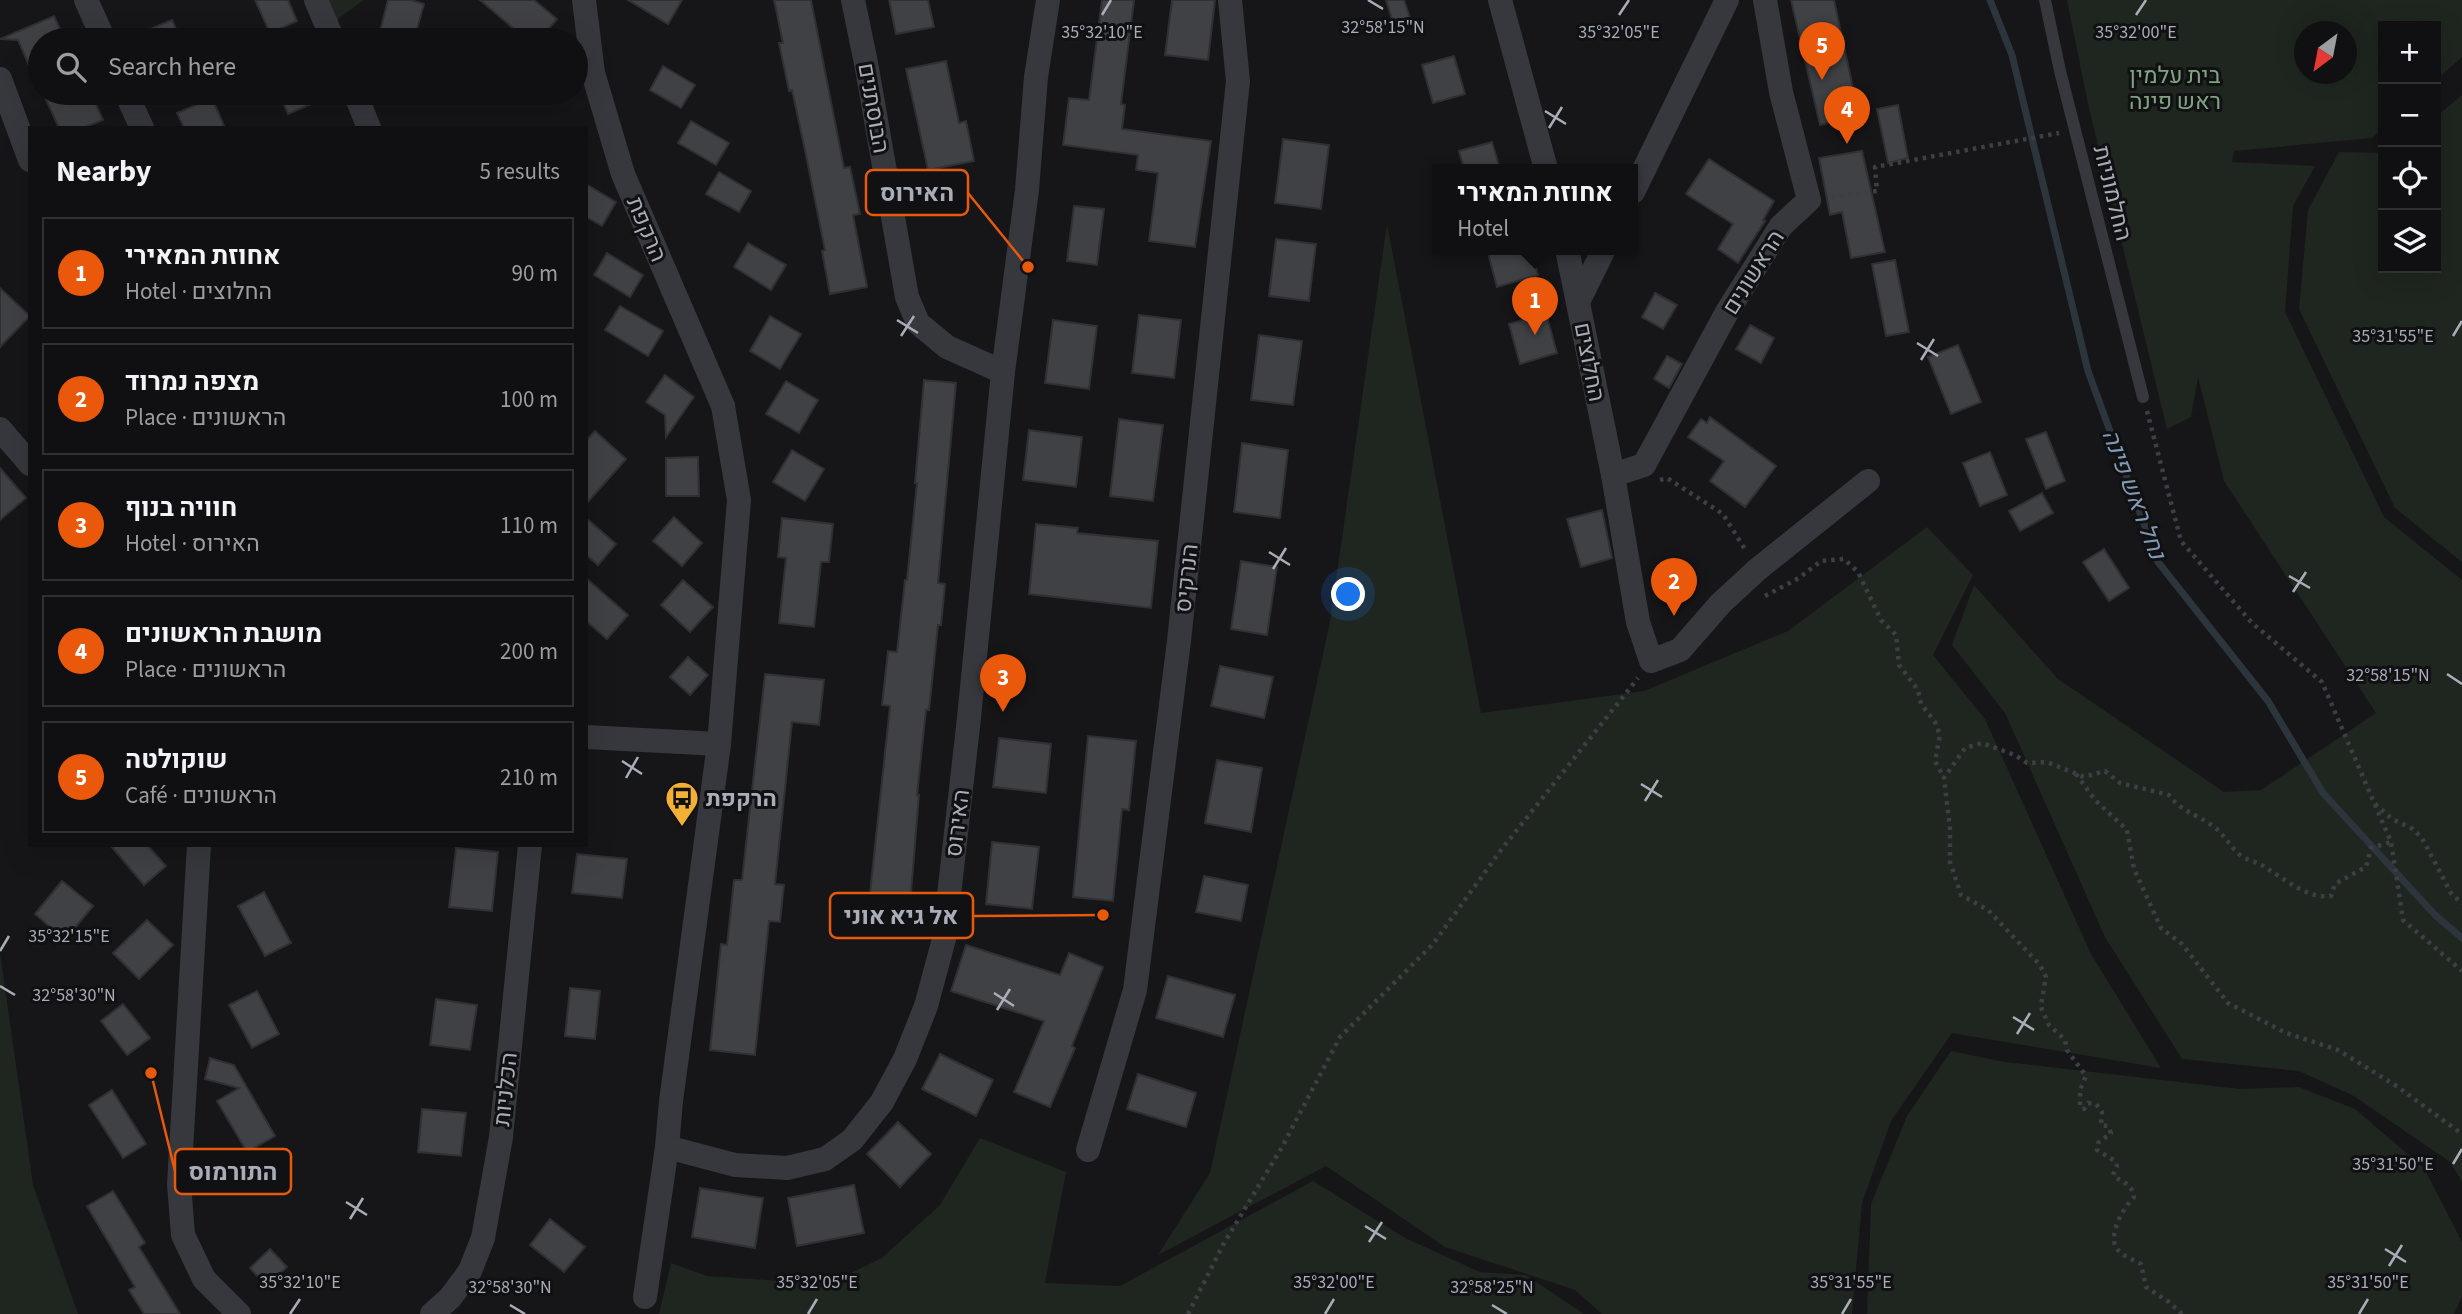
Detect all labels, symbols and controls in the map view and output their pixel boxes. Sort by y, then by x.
text: 32°58'15"N [1341,15,1425,40]
text: 35°32'10"E [1061,20,1143,45]
text: 35°32'05"E [1578,20,1660,45]
text: 35°32'00"E [2095,20,2177,45]
north arrow [2294,21,2357,84]
map controls [2378,21,2441,273]
button: + [2378,21,2441,84]
pin: 5 [1799,22,1845,80]
search box [28,28,588,105]
icon: search [52,48,90,86]
text: Search here [108,48,236,85]
park label: בית עלמין ראש פינה [2129,59,2221,118]
street label: הבוסתנים [849,60,898,156]
button: − [2378,84,2441,147]
pin: 4 [1824,86,1870,144]
street label: החלמוניות [2085,142,2140,244]
button: locate [2378,147,2441,210]
text: Nearby [56,150,151,193]
text: 5 results [480,155,560,188]
popup [1432,164,1638,255]
callout: האירוס [866,170,968,215]
text: אחוזת המאירי [1457,174,1613,211]
text: האירוס [880,176,954,211]
street label: הרקפת [618,192,675,267]
button: layers [2378,210,2441,273]
text: Hotel [1457,212,1509,245]
street label: הראשונים [1714,223,1792,321]
text: אחוזת המאירי [125,237,280,274]
text: 1 [75,257,87,290]
text: 90 m [511,257,558,290]
text: Hotel · החלוצים [125,275,272,308]
pin: 1 [1512,277,1558,335]
street label: החלוצים [1566,320,1613,405]
text: 35°31'55"E [2352,324,2434,349]
text: מצפה נמרוד [125,363,259,400]
text: 2 [75,383,87,416]
text: 100 m [500,383,558,416]
text: Place · הראשונים [125,401,286,434]
water label: נחל ראש פינה [2093,424,2175,566]
text: חוויה בנוף [125,489,237,526]
text: 3 [75,509,87,542]
text: 110 m [500,509,558,542]
text: Hotel · האירוס [125,527,260,560]
street label: הנרקיס [1166,542,1207,614]
pin: 2 [1651,558,1697,616]
your location [1331,577,1365,611]
text: מושבת הראשונים [125,615,322,652]
text: 4 [75,635,87,668]
text: 200 m [500,635,558,668]
text: Place · הראשונים [125,653,286,686]
pin: 3 [980,654,1026,712]
text: 32°58'15"N [2346,663,2430,688]
text: שוקולטה [125,741,228,778]
text: 5 [75,761,87,794]
text: 210 m [500,761,558,794]
text: Café · הראשונים [125,779,277,812]
bus stop icon: הרקפת [663,779,701,828]
place label: הרקפת [706,782,777,815]
street label: האירוס [937,787,978,859]
callout: אל גיא אוני [830,893,973,938]
text: אל גיא אוני [844,899,958,934]
text: 35°32'15"E [28,924,110,949]
text: 32°58'30"N [32,983,116,1008]
street label: הכלניות [485,1050,526,1128]
callout: התורמוס [175,1149,291,1194]
text: 35°31'50"E [2352,1152,2434,1177]
text: התורמוס [189,1155,277,1190]
text: 35°32'10"E [259,1270,341,1295]
text: 35°32'05"E [776,1270,858,1295]
text: 35°32'00"E [1293,1270,1375,1295]
text: 35°31'55"E [1810,1270,1892,1295]
text: 35°31'50"E [2327,1270,2409,1295]
text: 32°58'30"N [468,1275,552,1300]
text: 32°58'25"N [1450,1275,1534,1300]

